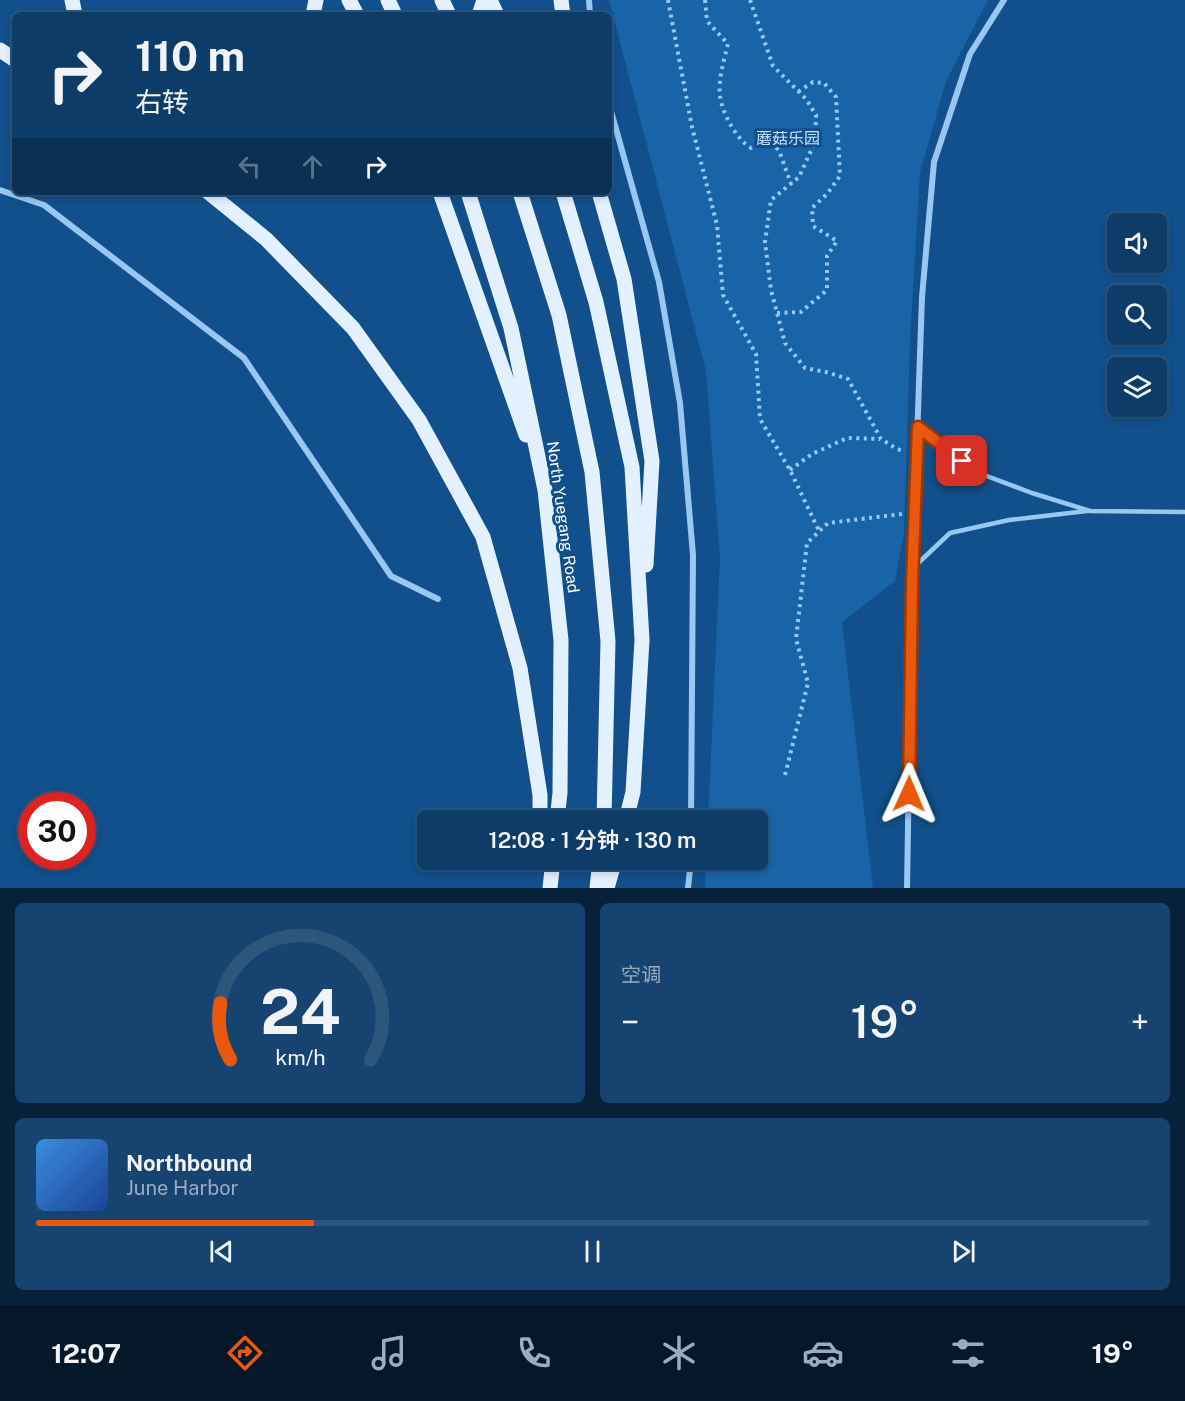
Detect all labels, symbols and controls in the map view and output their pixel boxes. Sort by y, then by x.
text: 110 m [135,31,245,80]
icon: right [36,36,114,114]
text: 右转 [135,86,189,118]
park label: 蘑菇乐园 [756,129,820,148]
icon: left [233,150,266,183]
icon: ahead [296,150,329,183]
icon: right [359,150,392,183]
map controls [1107,213,1167,417]
button: sound [1107,213,1167,273]
button: search [1107,285,1167,345]
button: layers [1107,357,1167,417]
pin [936,435,987,486]
street label: North Yuegang Road [543,440,583,594]
icon: arrive [945,444,978,477]
position arrow [877,762,941,826]
speed limit sign: 30 [18,792,96,870]
text: 12:08 · 1 分钟 · 130 m [489,827,696,853]
text: 空调 [621,963,661,987]
text: 24 [260,975,340,1048]
text: 19° [851,995,919,1048]
text: − [621,1003,639,1041]
text: + [1131,1003,1149,1041]
text: km/h [275,1045,325,1070]
text: Northbound [126,1150,252,1176]
text: June Harbor [126,1176,238,1200]
icon: previous [205,1235,238,1268]
icon: pause [576,1235,609,1268]
icon: next [947,1235,980,1268]
icon: directions [224,1332,266,1374]
icon: music [368,1332,410,1374]
icon: phone [513,1332,555,1374]
icon: climate [658,1332,700,1374]
icon: car [802,1332,844,1374]
icon: filters [947,1332,989,1374]
text: 12:07 [51,1337,121,1369]
text: 19° [1092,1337,1134,1369]

